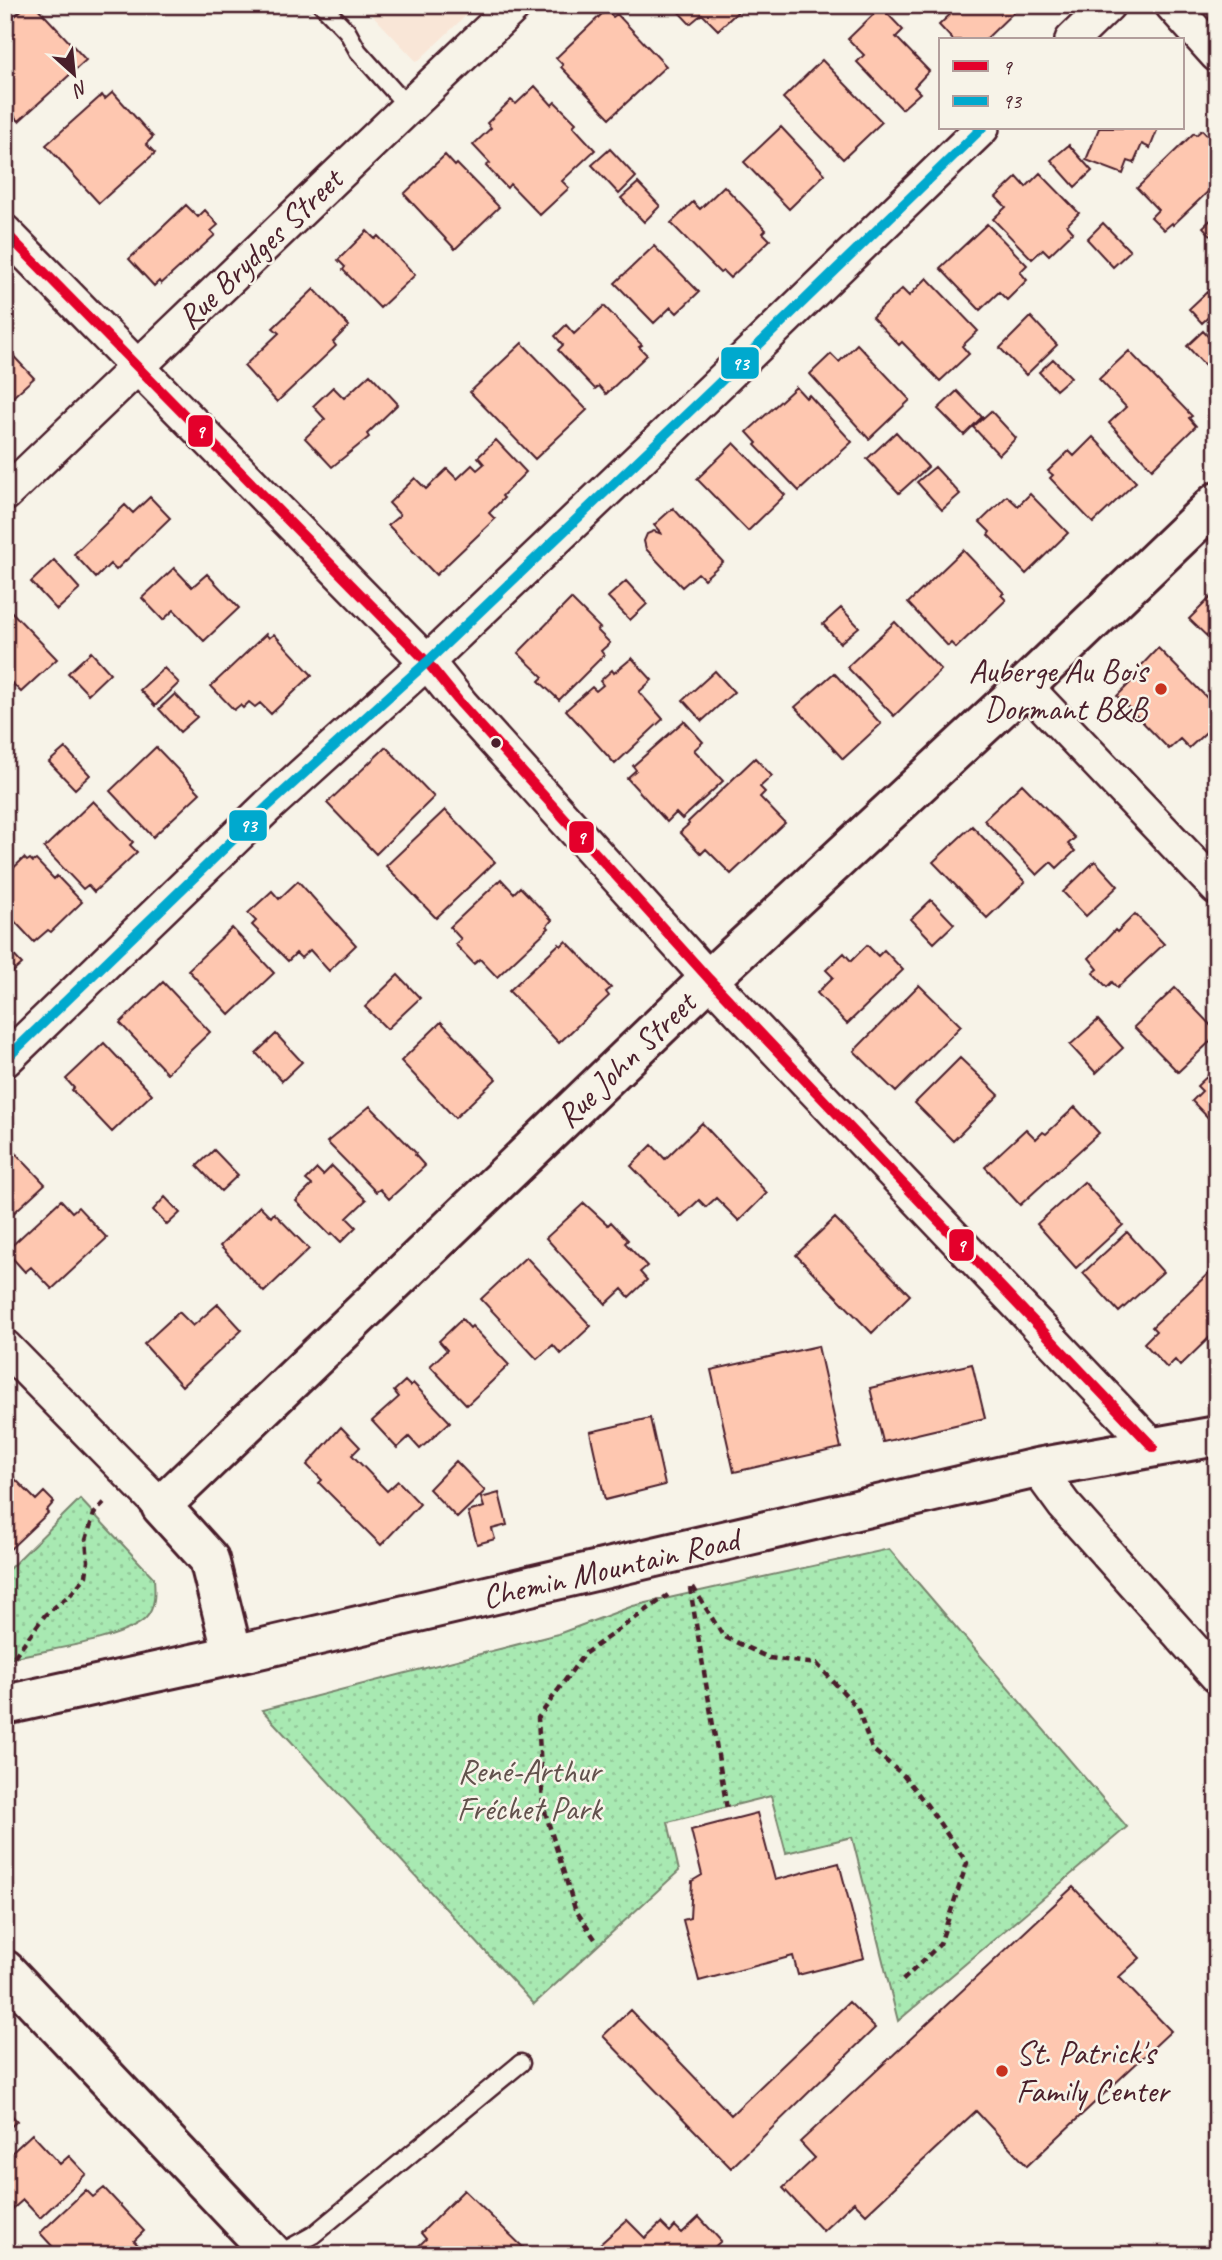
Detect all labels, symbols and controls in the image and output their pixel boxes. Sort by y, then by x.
north arrow [38,38,108,108]
legend [939,38,1184,130]
text: 9 [1002,54,1013,80]
text: N [68,75,92,103]
text: 93 [1002,88,1022,114]
street label: Rue Brydges Street [168,157,353,338]
line badge: 93 [720,346,760,380]
text: 93 [732,352,751,376]
line badge: 9 [187,414,214,448]
text: 9 [196,420,207,444]
place label: Auberge Au Bois Dormant B&B [969,650,1150,730]
marker: Auberge Au Bois Dormant B&B [1153,681,1169,697]
unlabelled marker [489,736,503,750]
line badge: 93 [228,809,268,842]
text: 93 [240,814,259,838]
line badge: 9 [568,820,595,854]
text: 9 [577,826,588,850]
street label: Rue John Street [547,981,707,1137]
line badge: 9 [948,1228,975,1262]
text: 9 [957,1234,968,1258]
street label: Chemin Mountain Road [478,1517,747,1618]
park label: René-Arthur Fréchet Park [457,1750,603,1830]
place label: St. Patrick's Family Center [1016,2032,1172,2112]
marker: St. Patrick's Family Center [994,2063,1010,2079]

